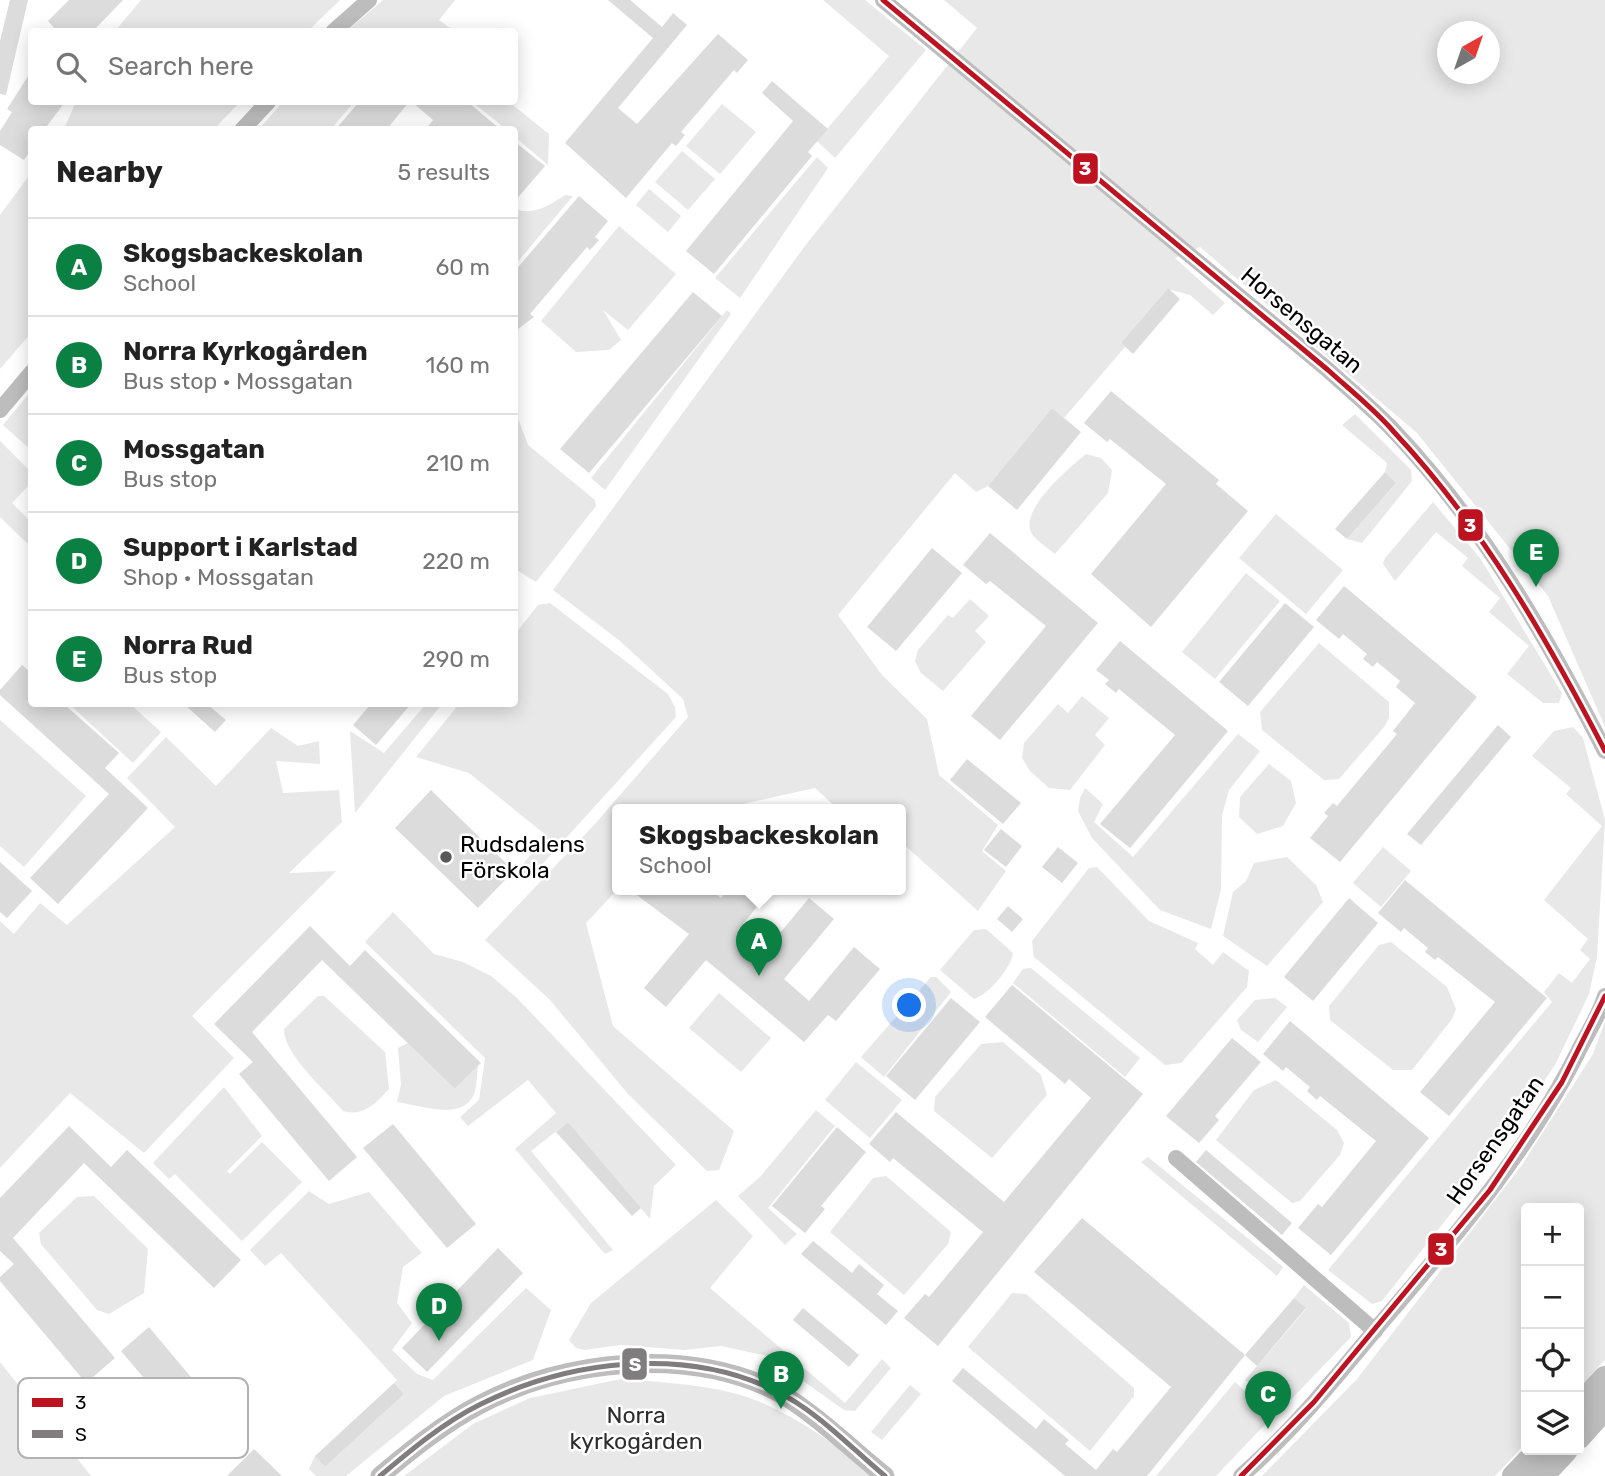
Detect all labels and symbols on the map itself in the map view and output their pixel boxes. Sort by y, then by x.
north arrow [1437,21,1500,84]
line badge: 3 [1072,152,1099,185]
text: 3 [1079,157,1091,180]
street label: Horsensgatan [1235,261,1369,379]
line badge: 3 [1457,508,1484,542]
text: 3 [1464,514,1476,537]
pin: E [1513,529,1559,587]
place label: Rudsdalens Förskola [460,830,585,884]
marker: Rudsdalens Förskola [438,849,454,865]
pin: A [736,918,782,976]
your location [892,988,926,1022]
street label: Horsensgatan [1440,1070,1550,1210]
line badge: 3 [1427,1232,1455,1266]
text: 3 [1435,1238,1447,1261]
pin: D [416,1283,462,1341]
line badge: S [621,1347,648,1381]
pin: B [758,1351,804,1409]
text: S [629,1353,642,1376]
pin: C [1245,1371,1291,1429]
legend [18,1378,248,1458]
text: 3 [75,1391,86,1414]
park label: Norra kyrkogården [569,1401,703,1455]
text: S [75,1423,87,1446]

